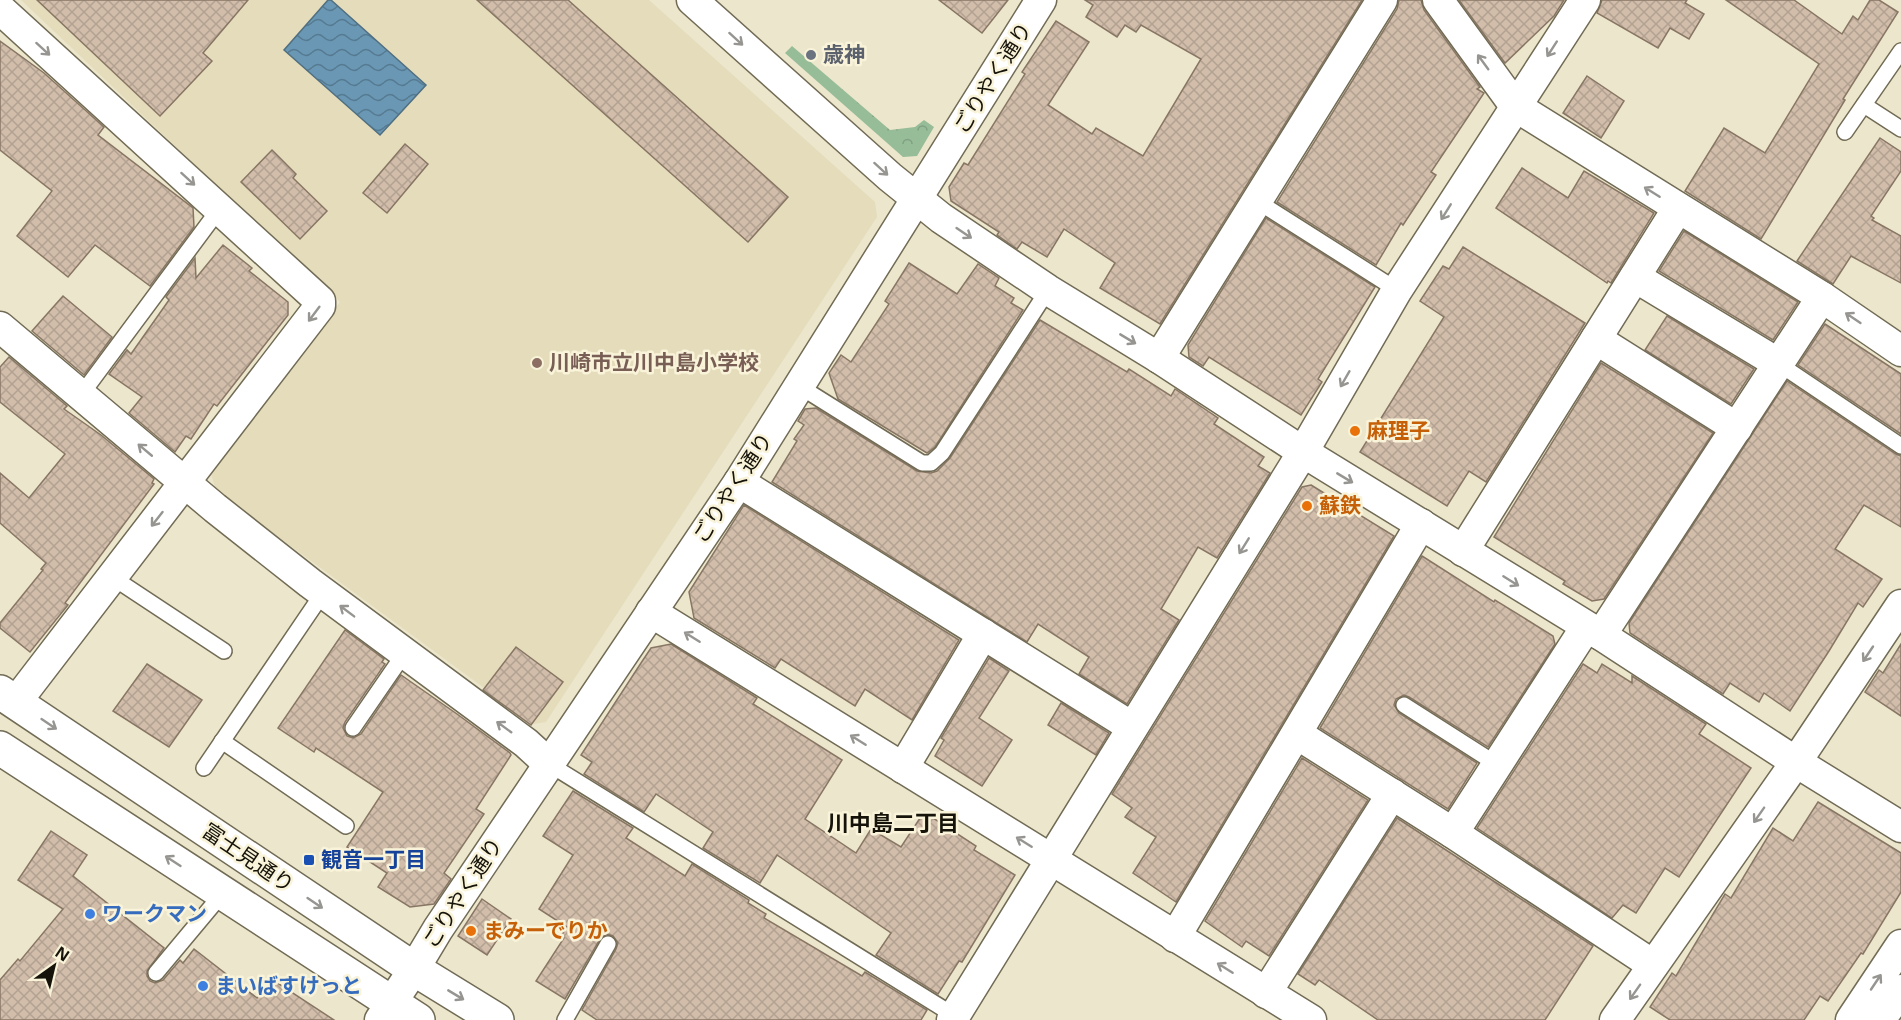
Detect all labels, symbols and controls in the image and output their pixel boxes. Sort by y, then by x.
street label: ごりやく通り [947,17,1037,138]
one-way arrow [728,32,743,46]
place label: 歳神 [823,40,865,68]
one-way arrow [1546,40,1558,57]
one-way arrow [36,42,51,56]
marker: 歳神 [804,48,818,62]
one-way arrow [1477,55,1489,71]
one-way arrow [873,162,888,176]
one-way arrow [180,172,195,186]
one-way arrow [1644,185,1661,197]
one-way arrow [1440,204,1453,221]
one-way arrow [955,227,972,239]
one-way arrow [308,306,320,322]
one-way arrow [1845,312,1861,324]
one-way arrow [1119,334,1136,346]
place label: 川崎市立川中島小学校 [549,348,759,376]
marker: 川崎市立川中島小学校 [530,356,544,370]
one-way arrow [1339,370,1351,387]
place label: 麻理子 [1367,416,1430,444]
marker: 麻理子 [1348,424,1362,438]
street label: ごりやく通り [686,427,778,548]
one-way arrow [138,443,153,457]
one-way arrow [1336,472,1353,484]
place label: 蘇鉄 [1319,491,1361,519]
marker: 蘇鉄 [1300,499,1314,513]
one-way arrow [150,511,163,527]
one-way arrow [1238,537,1250,554]
one-way arrow [1502,575,1519,587]
one-way arrow [339,605,355,618]
one-way arrow [684,631,701,643]
one-way arrow [1862,645,1875,662]
one-way arrow [40,718,56,730]
one-way arrow [496,721,512,733]
one-way arrow [850,733,867,745]
one-way arrow [1753,806,1765,822]
district label: 川中島二丁目 [827,807,959,837]
street label: 富士見通り [197,816,300,898]
street label: ごりやく通り [416,832,508,953]
one-way arrow [1016,836,1033,848]
place label: 観音一丁目 [321,845,426,873]
marker: 観音一丁目 [302,853,316,867]
one-way arrow [165,855,182,867]
one-way arrow [306,897,323,909]
place label: ワークマン [102,899,207,927]
marker: ワークマン [83,907,97,921]
place label: まみーでりか [483,916,608,944]
marker: まみーでりか [464,924,478,938]
north arrow [24,936,84,996]
text: N [51,941,74,966]
one-way arrow [1217,962,1234,974]
place label: まいばすけっと [215,971,362,999]
one-way arrow [1870,975,1882,991]
marker: まいばすけっと [196,979,210,993]
one-way arrow [1629,983,1641,999]
one-way arrow [447,989,464,1001]

